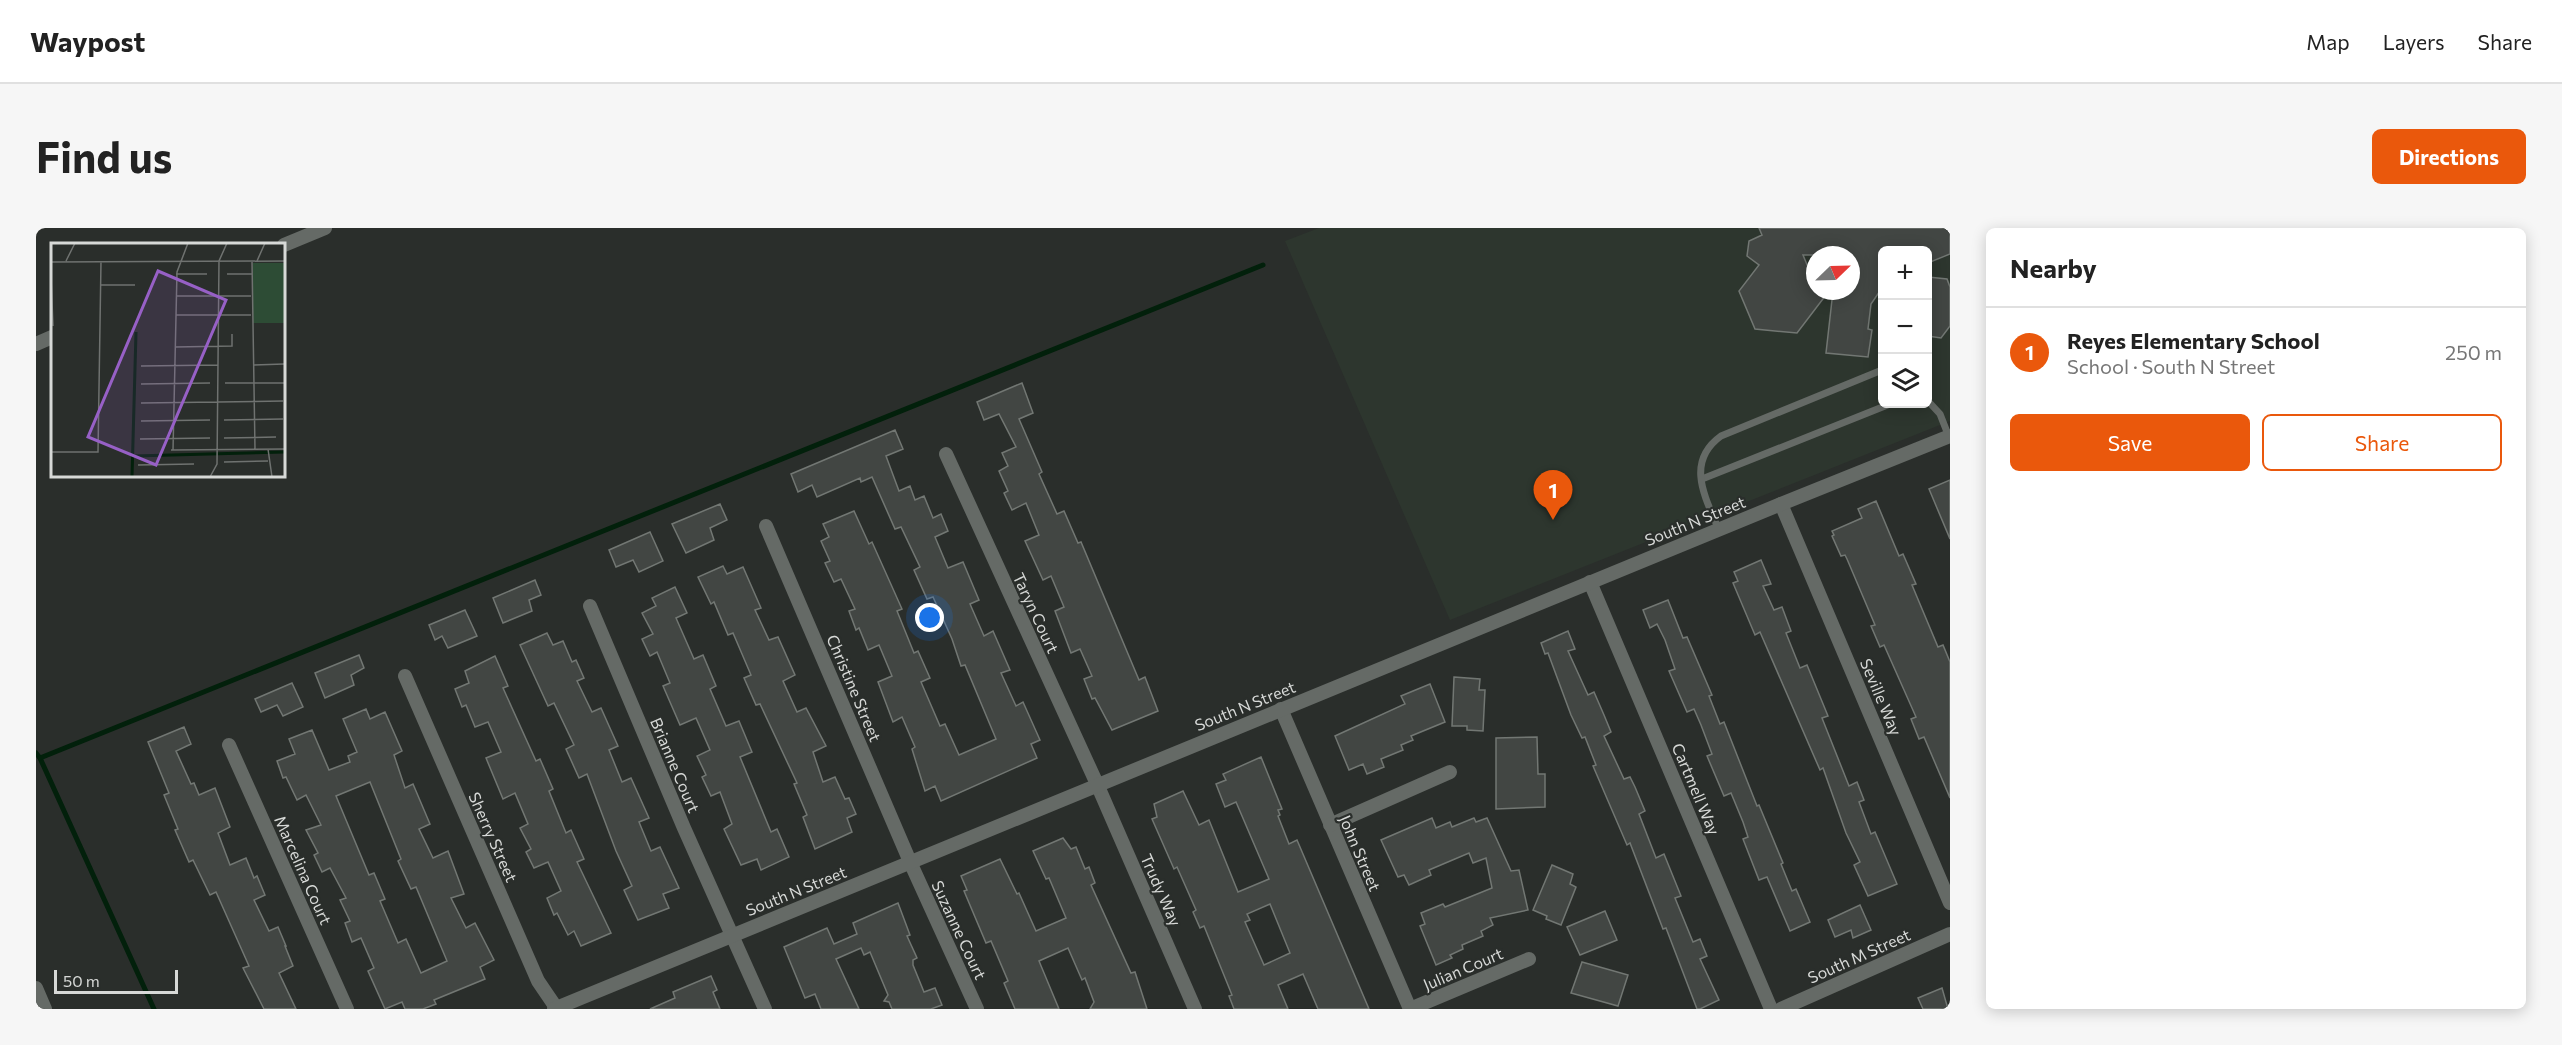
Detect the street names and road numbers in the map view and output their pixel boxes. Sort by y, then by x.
street label: South N Street [1642,492,1748,549]
street label: Taryn Court [1010,570,1064,656]
street label: Christine Street [823,631,886,745]
street label: Seville Way [1857,656,1906,738]
street label: South N Street [1192,677,1298,734]
street label: Brianne Court [647,714,704,816]
street label: Cartmell Way [1669,740,1724,838]
street label: Sherry Street [465,789,522,885]
street label: Marcelina Court [271,812,336,928]
street label: John Street [1336,812,1385,894]
street label: Trudy Way [1137,851,1186,929]
street label: South N Street [743,862,849,919]
street label: Suzanne Court [928,877,991,983]
street label: South M Street [1805,924,1913,987]
street label: Julian Court [1420,943,1506,994]

